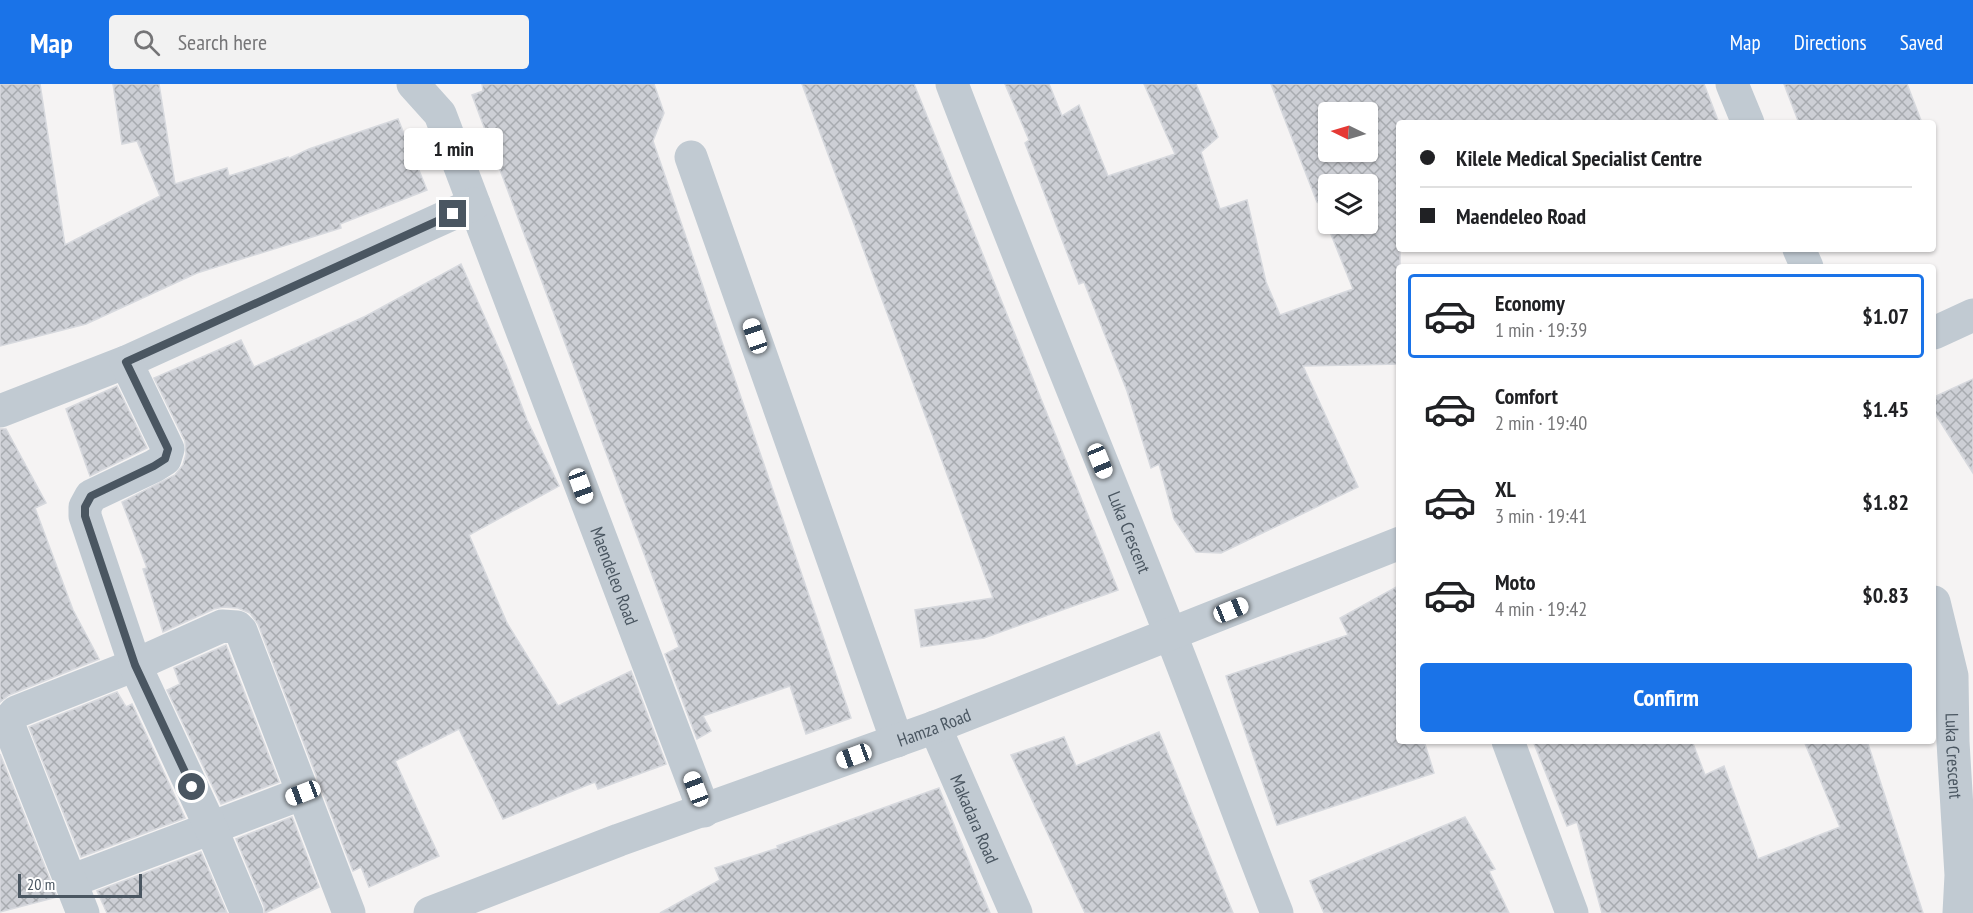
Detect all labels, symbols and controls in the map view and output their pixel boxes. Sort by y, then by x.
search box [109,15,529,69]
text: Map [30,24,73,61]
icon: search [130,26,163,59]
text: Search here [178,28,267,56]
text: Map [1730,29,1761,56]
text: Directions [1794,29,1867,56]
text: Saved [1900,29,1943,56]
north arrow [1318,102,1378,162]
map controls [1318,102,1378,234]
callout: 1 min [404,127,502,169]
text: 1 min [433,136,474,162]
text: Kilele Medical Specialist Centre [1456,144,1702,172]
button: layers [1318,174,1378,234]
route end [439,200,466,227]
text: Maendeleo Road [1456,202,1586,230]
icon: car [1423,289,1477,343]
text: Economy [1495,289,1565,317]
text: $1.07 [1862,302,1909,330]
car [741,316,769,356]
text: 1 min · 19:39 [1495,317,1587,343]
icon: car [1423,382,1477,436]
text: Comfort [1495,382,1558,410]
text: $1.45 [1862,395,1909,423]
text: 2 min · 19:40 [1495,410,1587,436]
car [1085,441,1115,481]
car [566,466,596,506]
icon: car [1423,475,1477,529]
text: XL [1495,475,1516,503]
street label: Luka Crescent [1103,488,1157,576]
text: $1.82 [1862,488,1909,516]
text: 3 min · 19:41 [1495,503,1587,529]
street label: Maendeleo Road [586,523,644,628]
icon: car [1423,568,1477,622]
text: Moto [1495,568,1536,596]
text: $0.83 [1862,581,1909,609]
car [1211,595,1251,625]
text: 4 min · 19:42 [1495,596,1587,622]
button: Confirm [1420,663,1912,732]
street label: Hamza Road [894,703,974,751]
street label: Luka Crescent [1941,713,1968,799]
car [834,741,874,771]
car [681,769,711,809]
street label: Makadara Road [946,771,1004,867]
route start [178,773,205,800]
car [283,778,323,808]
scale bar [18,871,142,898]
text: 20 m [27,874,55,894]

